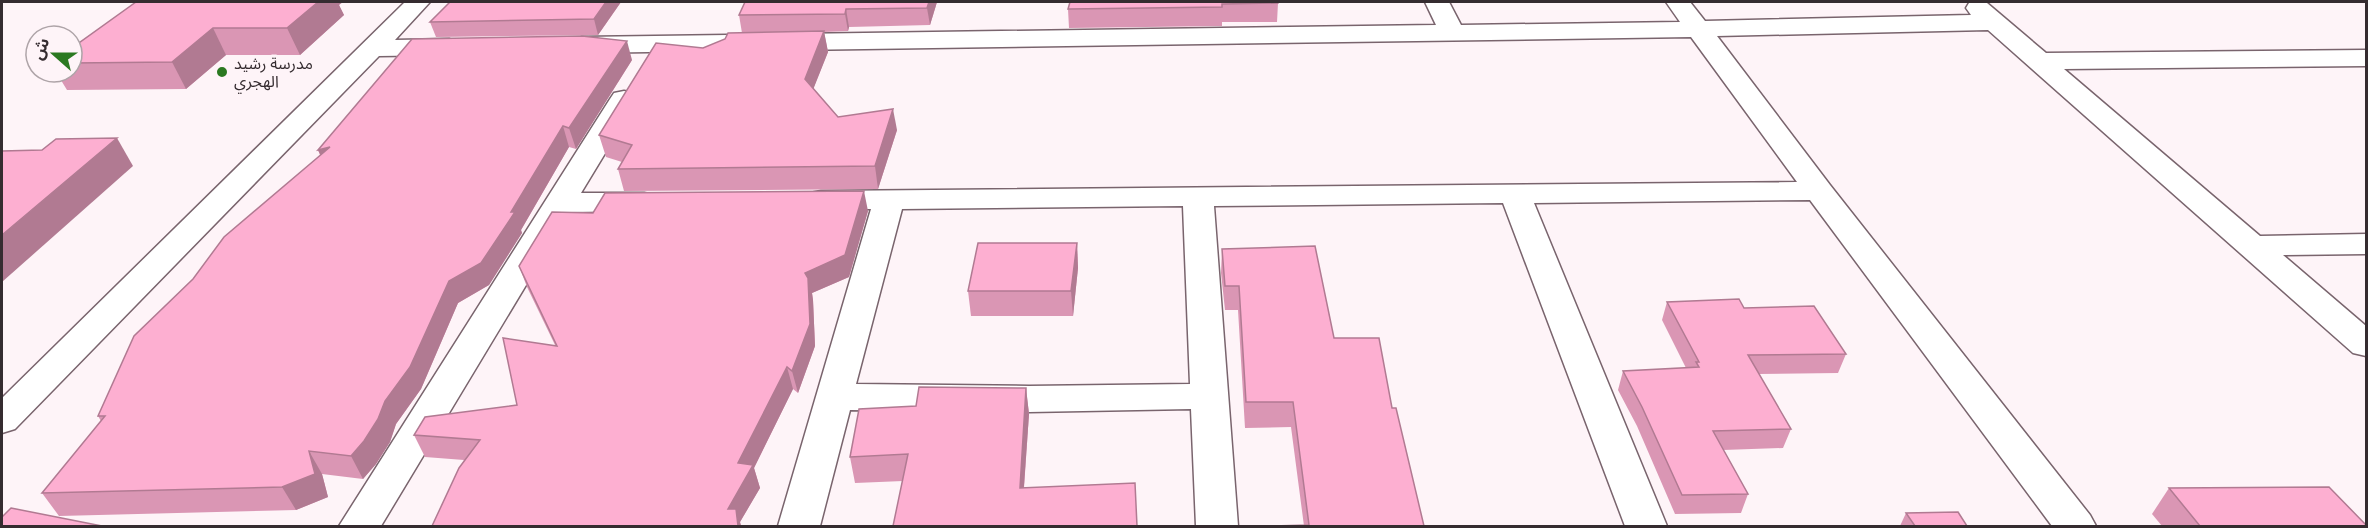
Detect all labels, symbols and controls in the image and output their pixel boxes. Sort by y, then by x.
north arrow [24,24,84,84]
text: ش [29,35,55,63]
place label: مدرسة رشيد الهجري [234,55,313,94]
marker: مدرسة رشيد الهجري [215,65,229,79]

